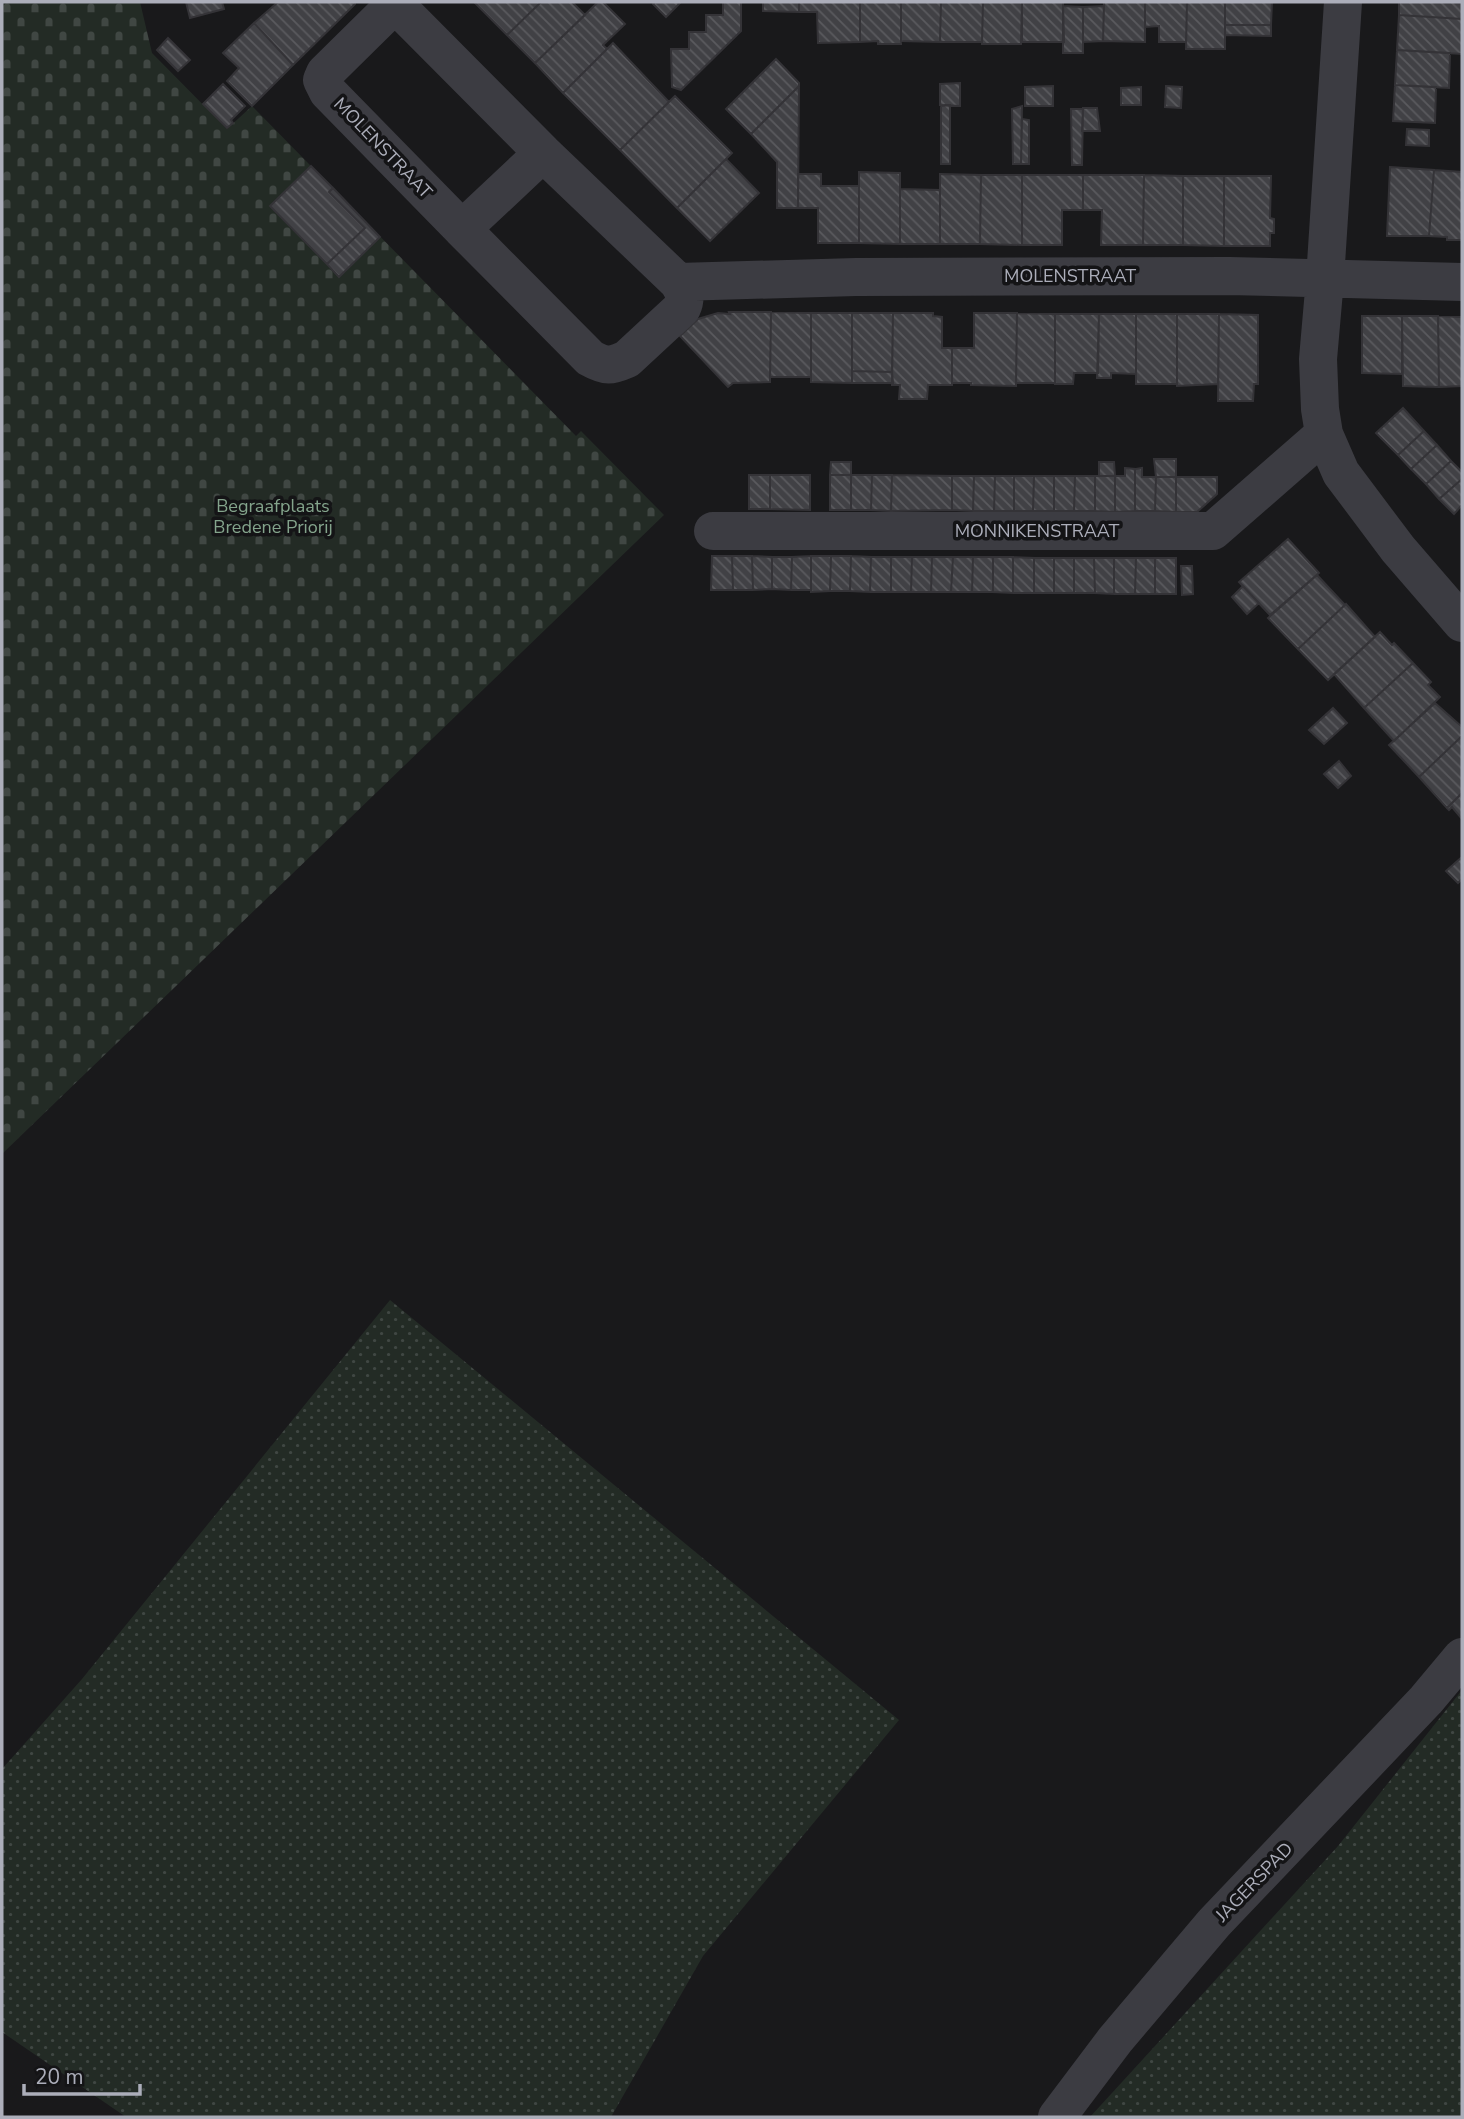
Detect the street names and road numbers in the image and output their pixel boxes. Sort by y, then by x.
street label: MOLENSTRAAT [329,92,438,204]
street label: MOLENSTRAAT [1004,264,1136,288]
street label: MONNIKENSTRAAT [955,519,1120,543]
street label: JAGERSPAD [1209,1837,1298,1928]

